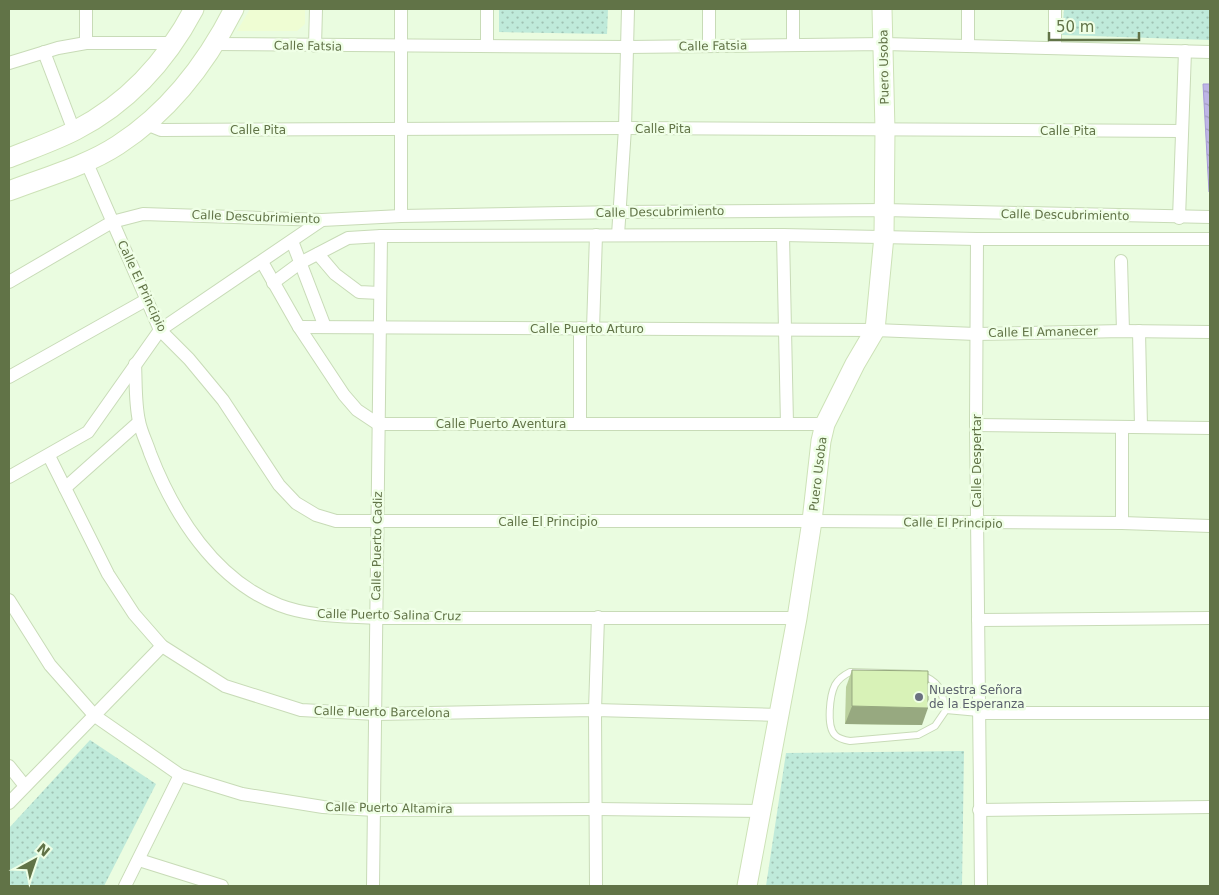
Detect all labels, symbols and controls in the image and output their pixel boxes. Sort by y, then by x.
scale bar [1049,10,1139,42]
text: 50 m [1056,18,1094,36]
street label: Puero Usoba [876,29,892,105]
street label: Calle Fatsia [274,38,342,54]
street label: Calle Fatsia [679,38,747,54]
street label: Calle Pita [635,122,691,136]
street label: Calle Pita [230,123,286,137]
street label: Calle Pita [1040,124,1096,138]
street label: Calle Descubrimiento [596,204,724,220]
street label: Calle Descubrimiento [1001,207,1129,223]
street label: Calle Descubrimiento [191,208,321,226]
street label: Calle El Principio [115,238,169,334]
street label: Calle Puerto Arturo [530,322,644,336]
street label: Calle El Amanecer [988,324,1098,340]
street label: Calle Despertar [970,414,984,508]
street label: Calle Puerto Aventura [436,417,566,431]
street label: Puero Usoba [806,436,830,512]
street label: Calle Puerto Cadiz [369,491,385,601]
street label: Calle El Principio [498,515,598,529]
street label: Calle El Principio [903,515,1003,531]
street label: Calle Puerto Salina Cruz [317,607,461,623]
place label: Nuestra Señora de la Esperanza [929,683,1025,711]
marker: Nuestra Señora de la Esperanza [913,691,925,703]
street label: Calle Puerto Barcelona [314,704,450,720]
street label: Calle Puerto Altamira [325,800,453,816]
north arrow [10,835,60,885]
text: N [34,840,53,860]

